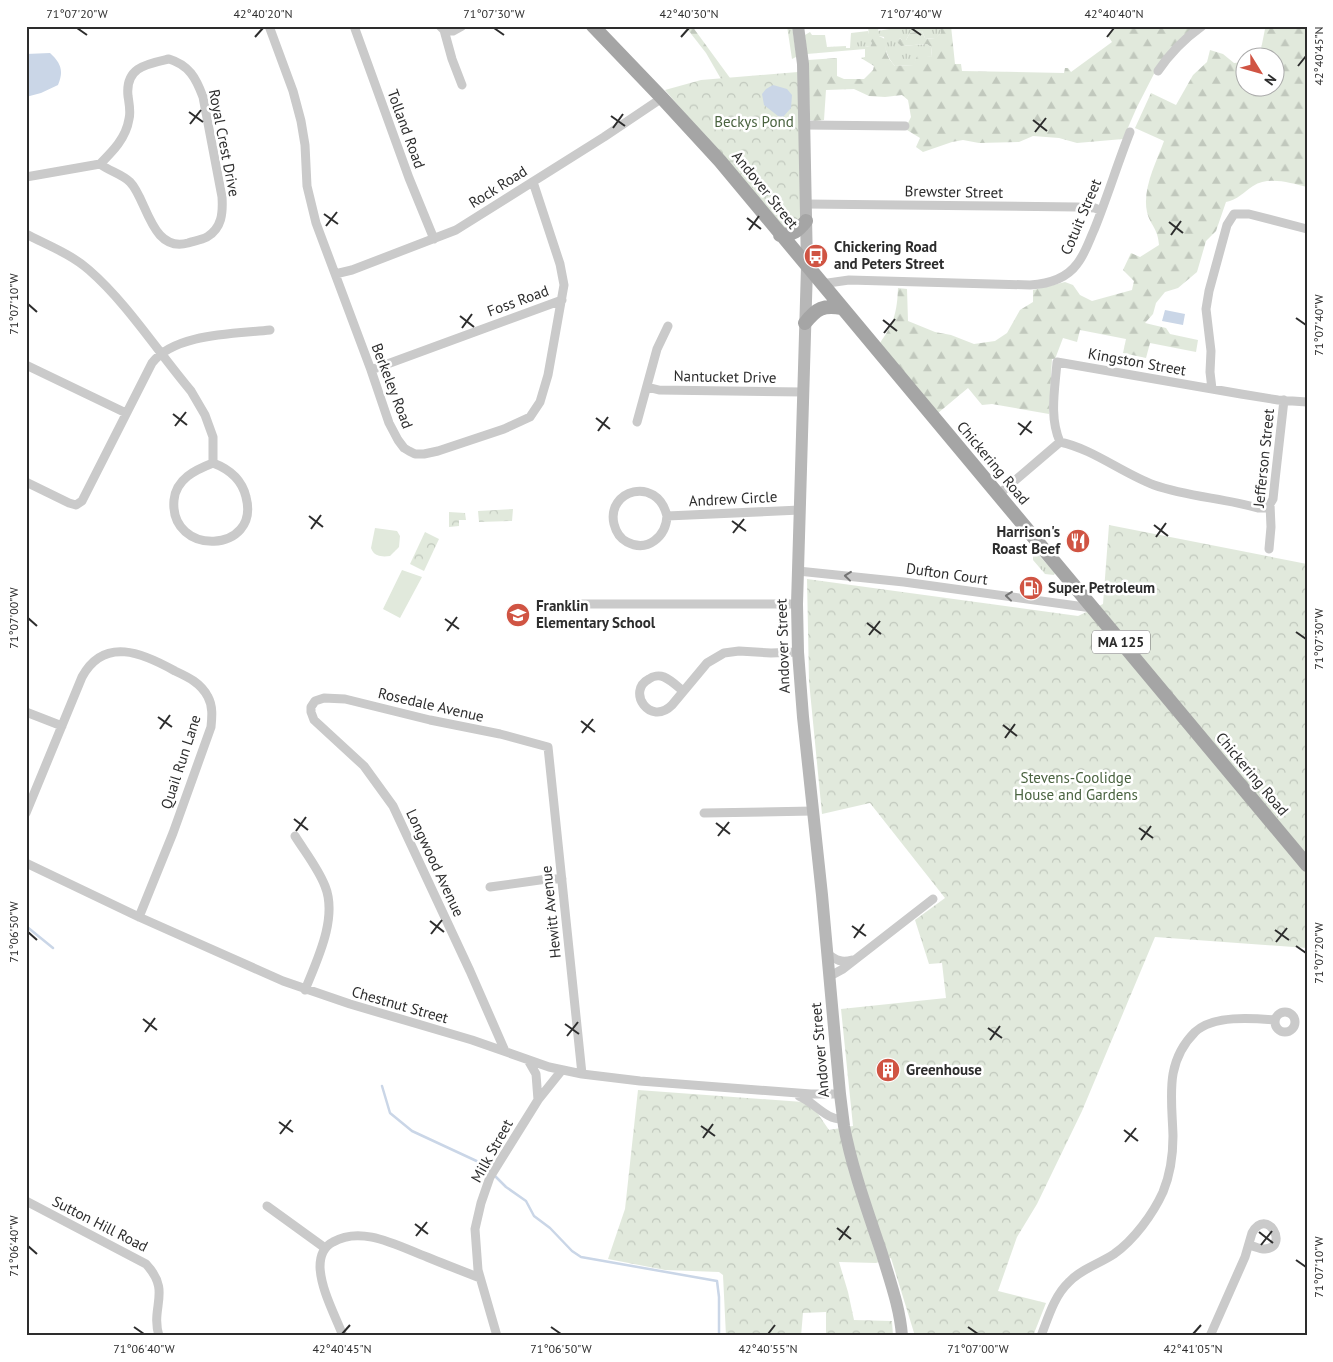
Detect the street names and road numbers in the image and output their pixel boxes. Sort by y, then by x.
street label: Tolland Road [383,87,430,171]
street label: Royal Crest Drive [205,88,244,198]
street label: Andover Street [728,147,803,233]
street label: Rock Road [465,161,531,212]
street label: Cotuit Street [1056,176,1105,258]
street label: Brewster Street [905,181,1003,202]
street label: Foss Road [484,281,551,320]
street label: Berkeley Road [367,340,417,431]
street label: Kingston Street [1087,344,1188,379]
street label: Nantucket Drive [673,366,777,387]
street label: Jefferson Street [1249,408,1278,509]
street label: Chickering Road [953,417,1034,508]
street label: Andrew Circle [688,487,778,510]
street label: Dufton Court [905,558,989,589]
street label: Andover Street [771,598,794,694]
road number: MA 125 [1092,630,1150,654]
street label: Rosedale Avenue [376,683,486,726]
street label: Quail Run Lane [156,712,205,811]
street label: Chickering Road [1212,728,1293,819]
street label: Longwood Avenue [402,806,469,920]
street label: Hewitt Avenue [536,865,565,959]
street label: Chestnut Street [350,982,451,1027]
street label: Andover Street [806,1002,833,1098]
street label: Milk Street [466,1116,517,1186]
street label: Sutton Hill Road [49,1191,151,1256]

